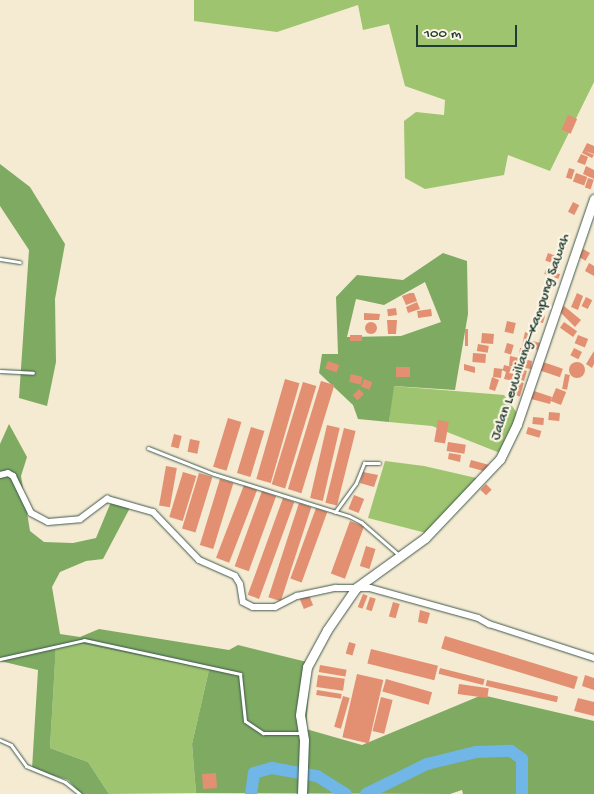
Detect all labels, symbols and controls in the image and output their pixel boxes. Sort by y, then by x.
scale bar [419,15,520,47]
text: 100 m [424,25,461,43]
street label: Jalan Leuwiliang–Kampung Sawah [487,231,575,443]

